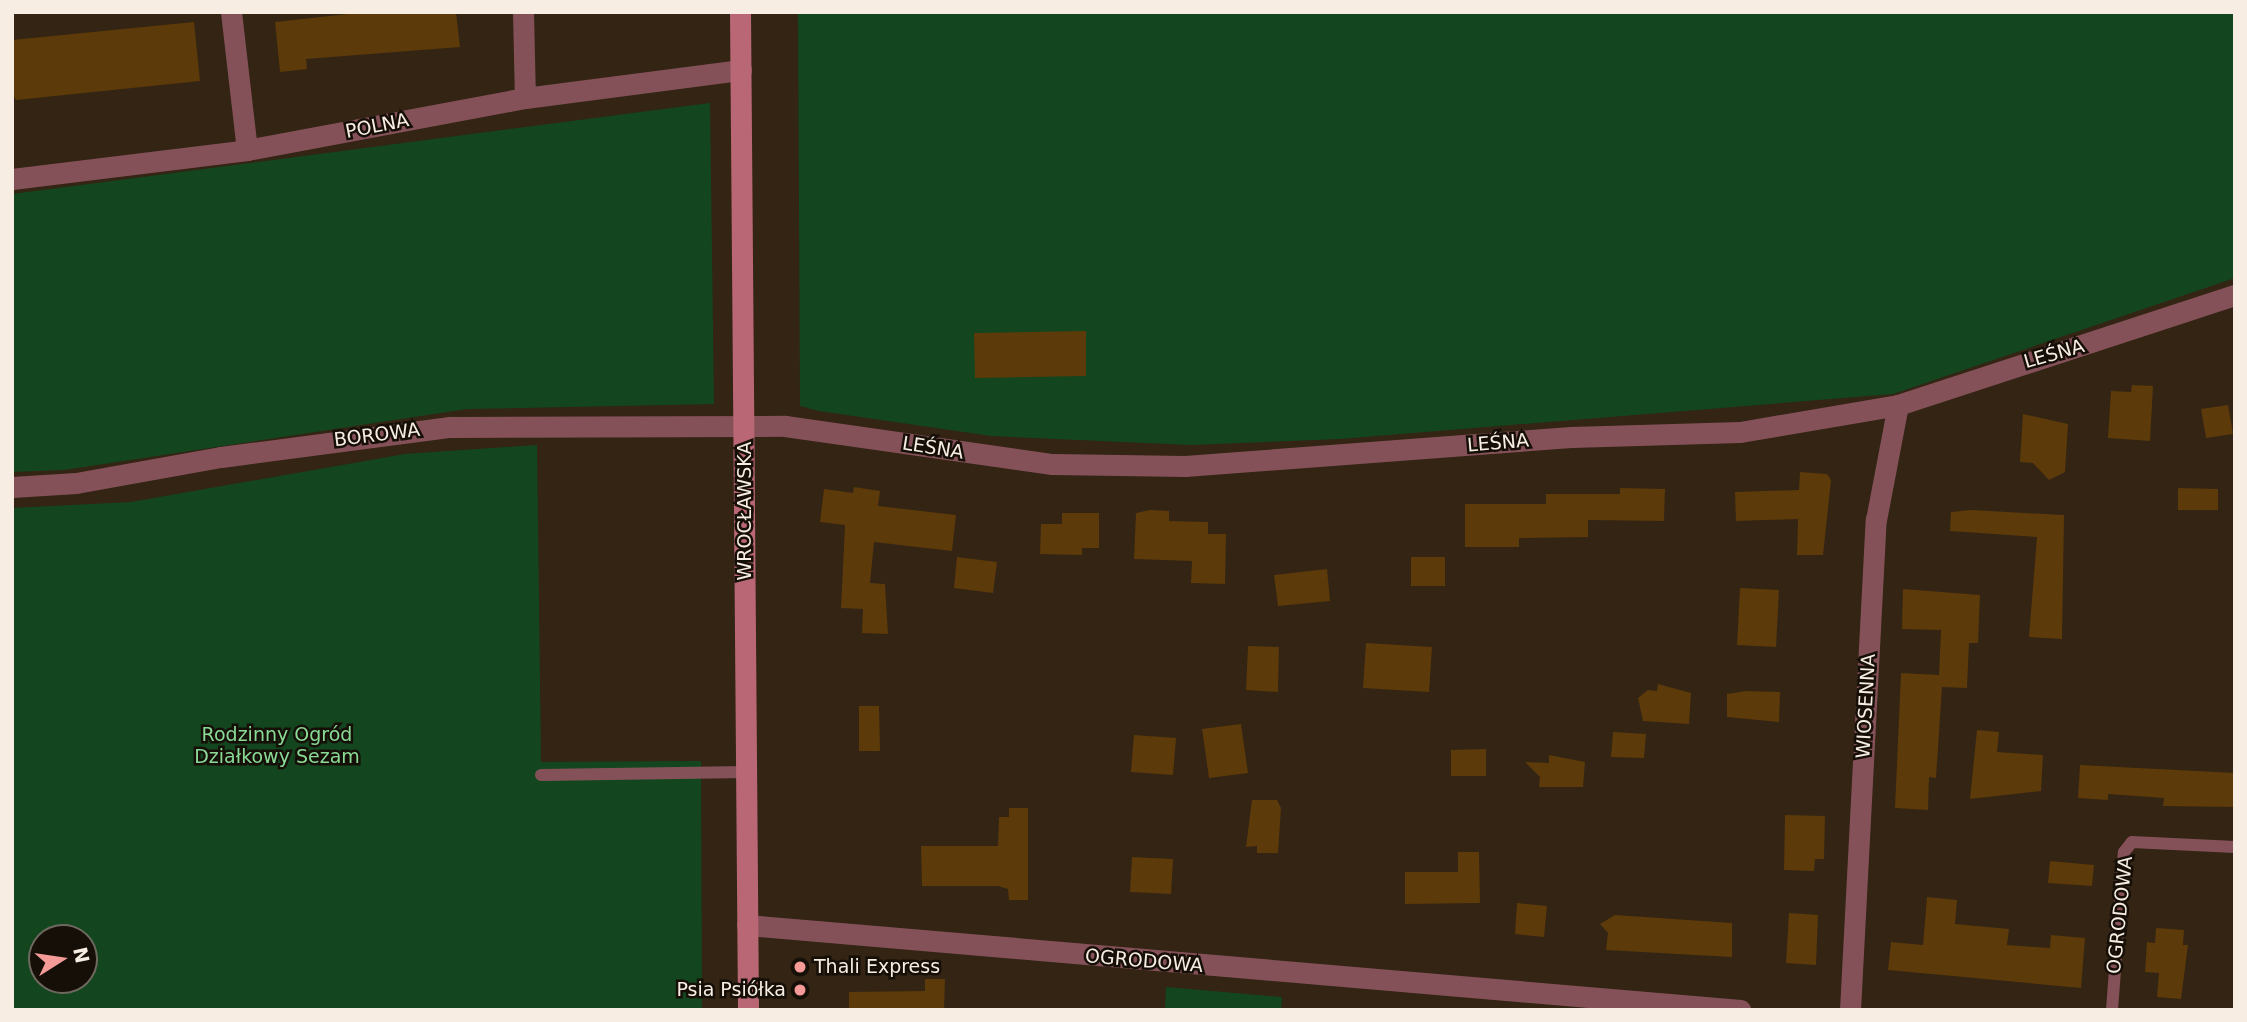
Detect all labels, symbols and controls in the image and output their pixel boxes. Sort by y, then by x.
street label: POLNA [343,109,411,143]
street label: LEŚNA [2021,335,2087,373]
street label: BOROWA [333,418,421,452]
street label: LEŚNA [1466,429,1530,457]
street label: LEŚNA [901,432,965,464]
street label: WROCŁAWSKA [734,442,756,580]
street label: WIOSENNA [1852,653,1880,759]
park label: Rodzinny Ogród Działkowy Sezam [194,724,360,768]
street label: OGRODOWA [2102,855,2138,975]
north arrow [28,924,98,994]
street label: OGRODOWA [1084,944,1204,978]
text: N [69,945,94,965]
place label: Thali Express [814,956,940,978]
marker: Thali Express [792,959,808,975]
place label: Psia Psiółka [676,979,786,1001]
marker: Psia Psiółka [792,982,808,998]

